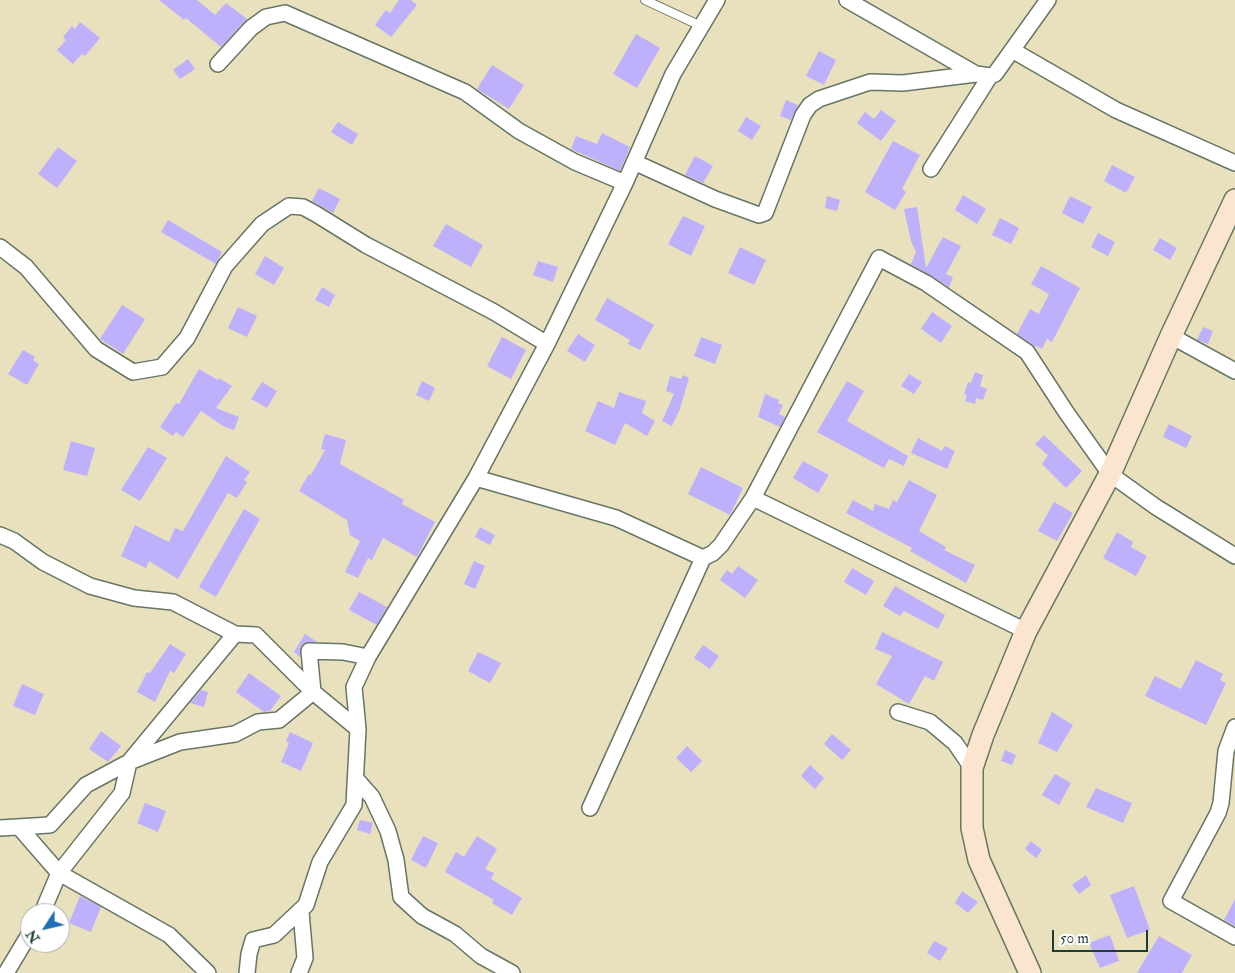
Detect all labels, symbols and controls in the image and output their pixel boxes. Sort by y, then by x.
north arrow [20,903,70,953]
scale bar [1055,920,1151,952]
text: N [23,926,44,946]
text: 50 m [1060,929,1089,948]

